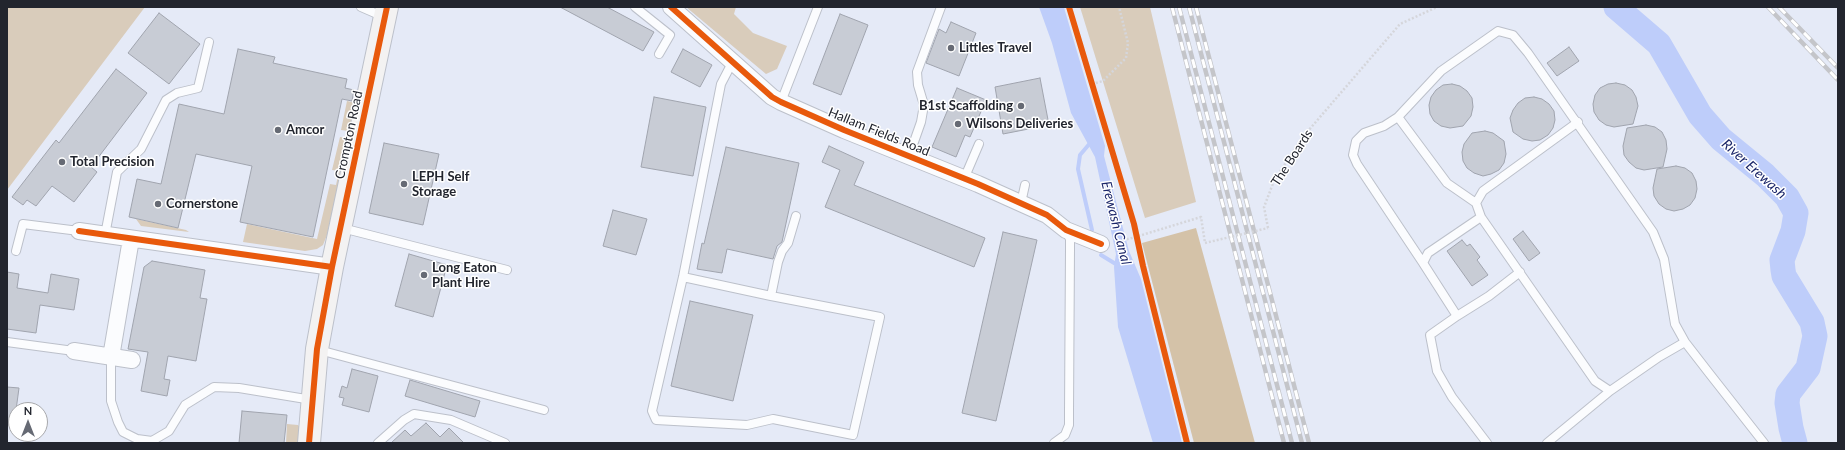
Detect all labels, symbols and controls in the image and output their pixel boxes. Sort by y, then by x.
place label: Littles Travel [959,40,1032,56]
marker: Littles Travel [946,43,956,53]
street label: Crompton Road [332,89,366,181]
place label: B1st Scaffolding [919,98,1013,114]
marker: B1st Scaffolding [1016,101,1026,111]
street label: Hallam Fields Road [826,104,932,160]
place label: Wilsons Deliveries [966,116,1073,132]
marker: Wilsons Deliveries [953,119,963,129]
place label: Amcor [286,122,324,138]
marker: Amcor [273,125,283,135]
street label: The Boards [1268,127,1316,189]
water label: River Erewash [1718,136,1790,202]
place label: Total Precision [70,154,154,170]
marker: Total Precision [57,157,67,167]
place label: LEPH Self Storage [412,169,469,200]
marker: LEPH Self Storage [399,179,409,189]
water label: Erewash Canal [1098,179,1134,267]
place label: Cornerstone [166,196,238,212]
marker: Cornerstone [153,199,163,209]
place label: Long Eaton Plant Hire [432,260,497,291]
marker: Long Eaton Plant Hire [419,270,429,280]
north arrow [8,402,48,442]
text: N [24,404,32,417]

